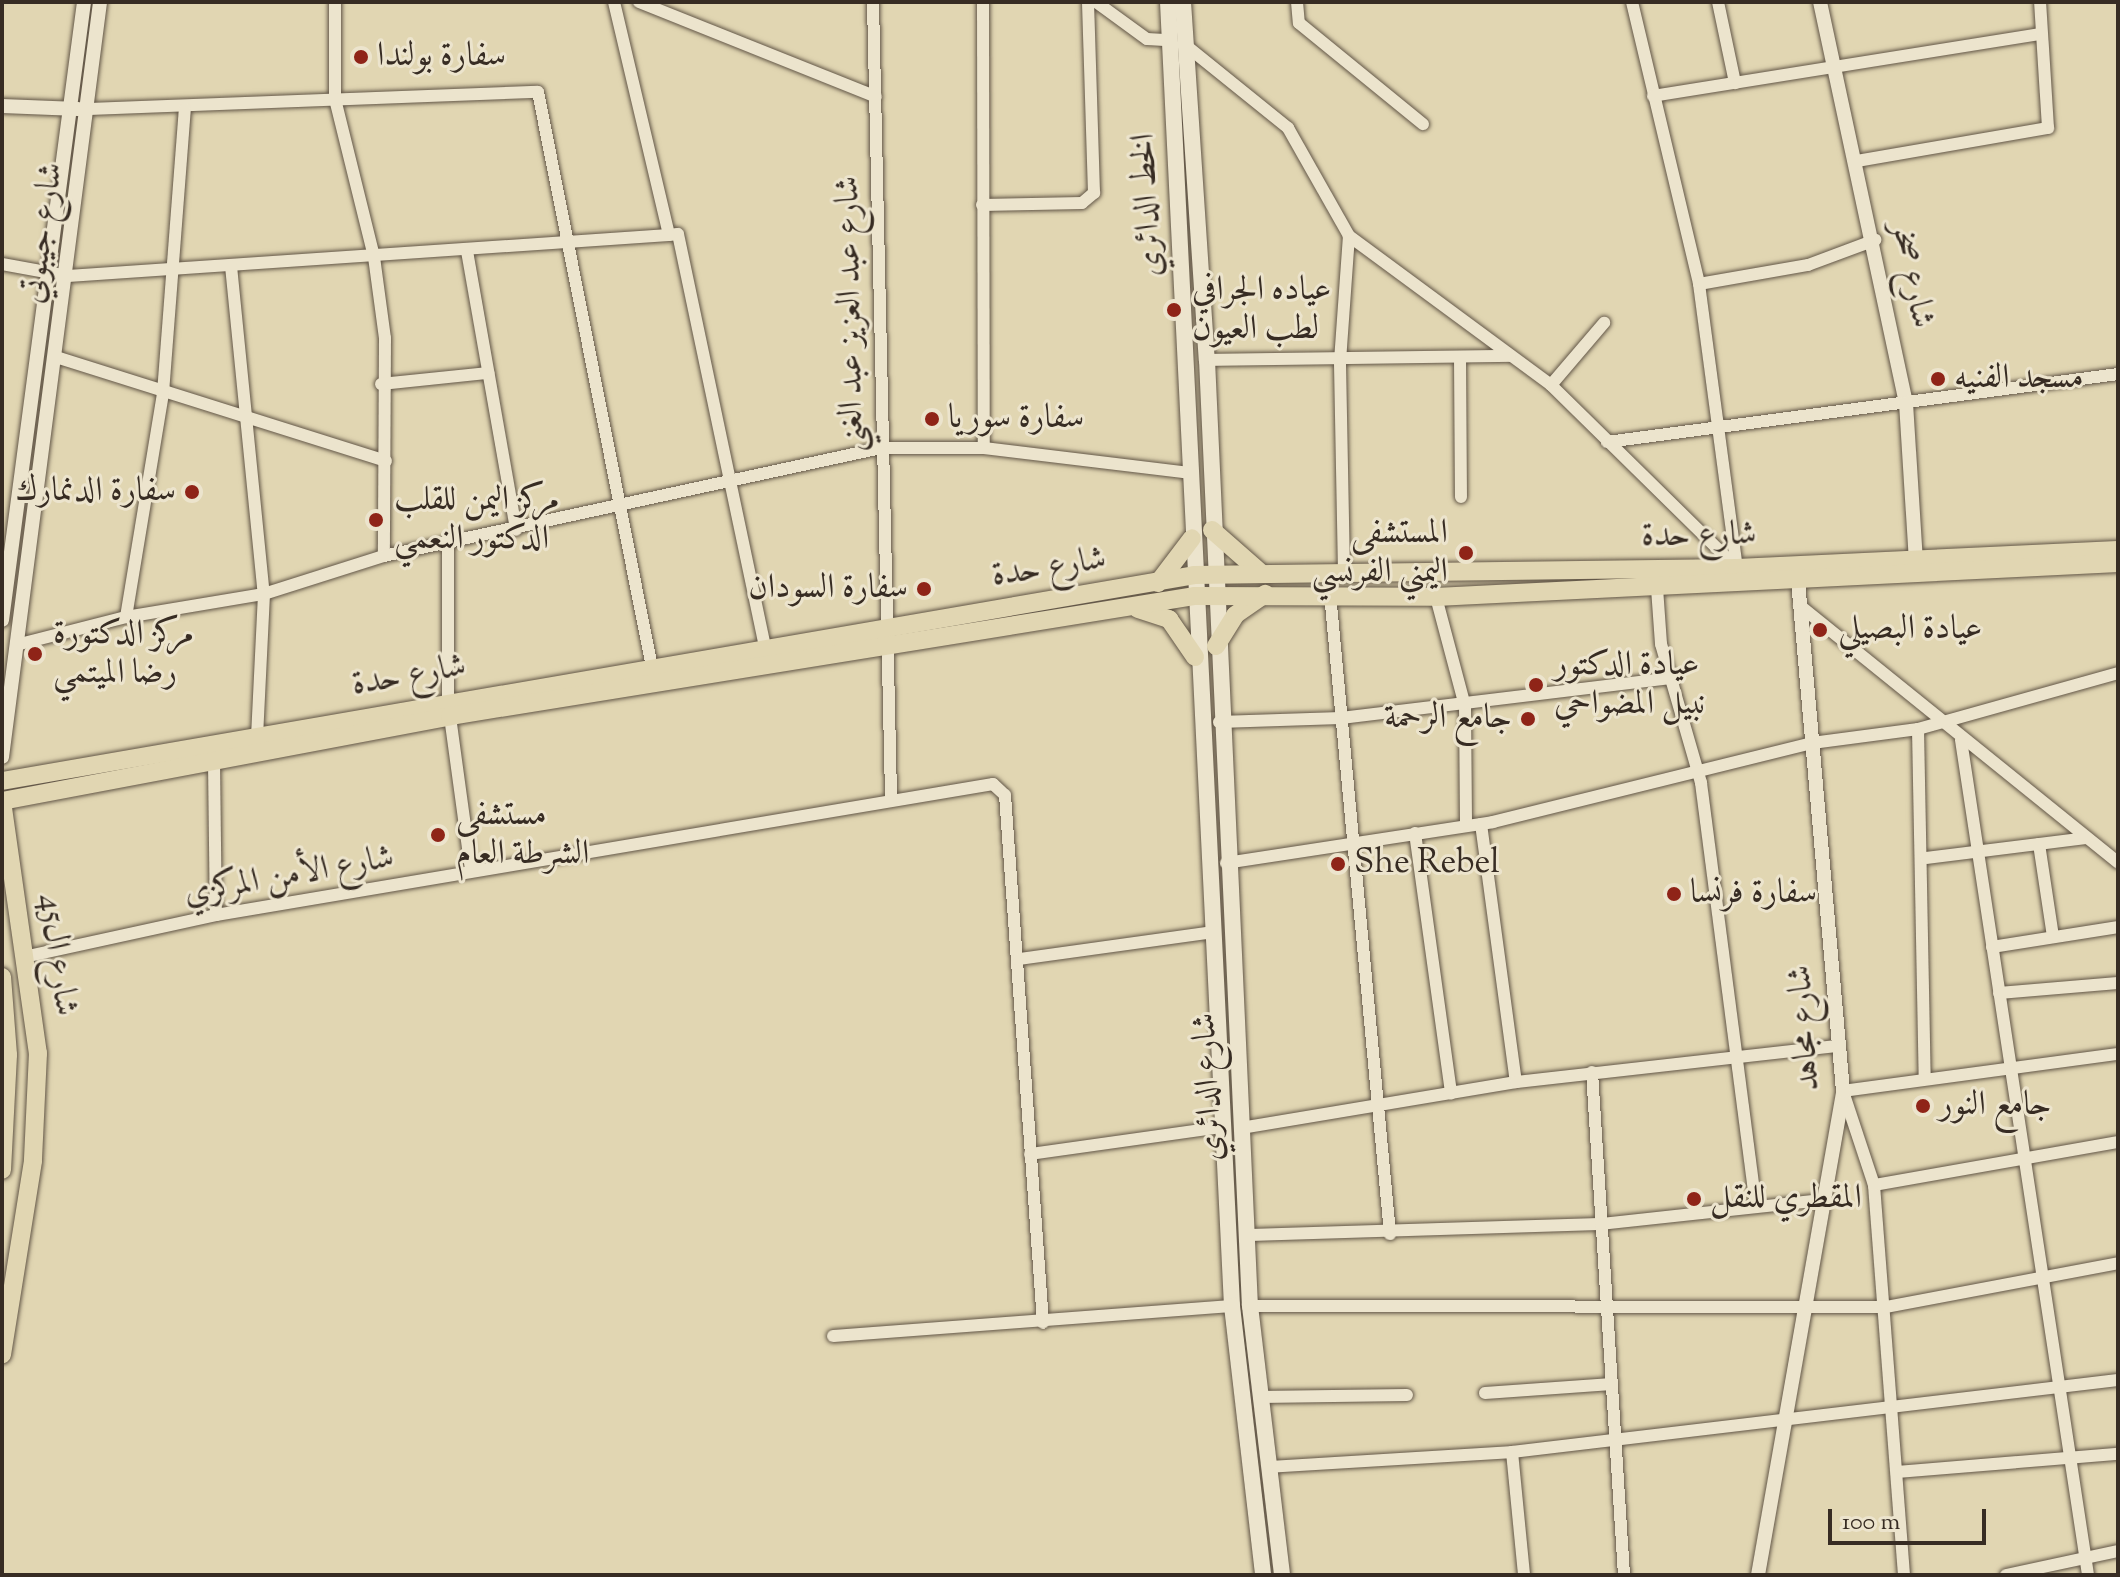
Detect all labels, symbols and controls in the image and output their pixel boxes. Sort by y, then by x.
place label: سفارة بولندا [377,37,506,77]
marker: سفارة بولندا [352,48,370,66]
street label: الخط الدائري [1124,132,1172,278]
street label: شارع جيبوتي [13,160,73,306]
street label: شارع عبد العزيز عبد الغني [828,176,874,452]
street label: شارع صخر [1882,218,1942,332]
place label: عياده الجرافي لطب العيون [1192,270,1332,350]
marker: عياده الجرافي لطب العيون [1163,299,1185,321]
place label: مسجد الفنيه [1954,359,2084,399]
marker: مسجد الفنيه [1929,370,1947,388]
place label: سفارة سوريا [948,399,1084,439]
marker: سفارة سوريا [923,410,941,428]
place label: سفارة الدنمارك [15,472,176,512]
place label: مركز اليمن للقلب الدكتور النعمي [394,480,560,560]
marker: سفارة الدنمارك [183,483,201,501]
marker: مركز اليمن للقلب الدكتور النعمي [365,509,387,531]
place label: المستشفى اليمني الفرنسي [1312,513,1448,592]
street label: شارع حدة [1641,515,1757,557]
street label: شارع حدة [989,539,1109,597]
marker: المستشفى اليمني الفرنسي [1455,542,1477,564]
place label: سفارة السودان [748,569,908,609]
marker: سفارة السودان [915,580,933,598]
place label: عيادة البصيلي [1838,610,1982,650]
place label: مركز الدكتورة رضا الميتمي [53,614,194,694]
marker: عيادة البصيلي [1809,619,1831,641]
marker: مركز الدكتورة رضا الميتمي [24,643,46,665]
place label: عيادة الدكتور نبيل المضواحي [1554,645,1706,724]
street label: شارع حدة [349,646,469,706]
marker: عيادة الدكتور نبيل المضواحي [1525,674,1547,696]
place label: جامع الرحمة [1384,699,1512,739]
marker: جامع الرحمة [1519,710,1537,728]
place label: مستشفى الشرطة العام [456,795,589,874]
marker: مستشفى الشرطة العام [427,824,449,846]
street label: شارع الأمن المركزي [181,837,397,915]
place label: She Rebel [1354,844,1500,884]
marker: She Rebel [1329,855,1347,873]
place label: سفارة فرنسا [1690,874,1817,914]
marker: سفارة فرنسا [1665,885,1683,903]
street label: شارع ال45 [28,891,86,1019]
street label: شارع مجاهد [1780,964,1830,1092]
street label: شارع الدائري [1185,1012,1233,1162]
place label: جامع النور [1939,1086,2052,1126]
marker: جامع النور [1914,1097,1932,1115]
place label: المقطري للنقل [1710,1179,1862,1219]
marker: المقطري للنقل [1685,1190,1703,1208]
scale bar [1832,1493,1990,1543]
text: 100 m [1842,1506,1900,1540]

